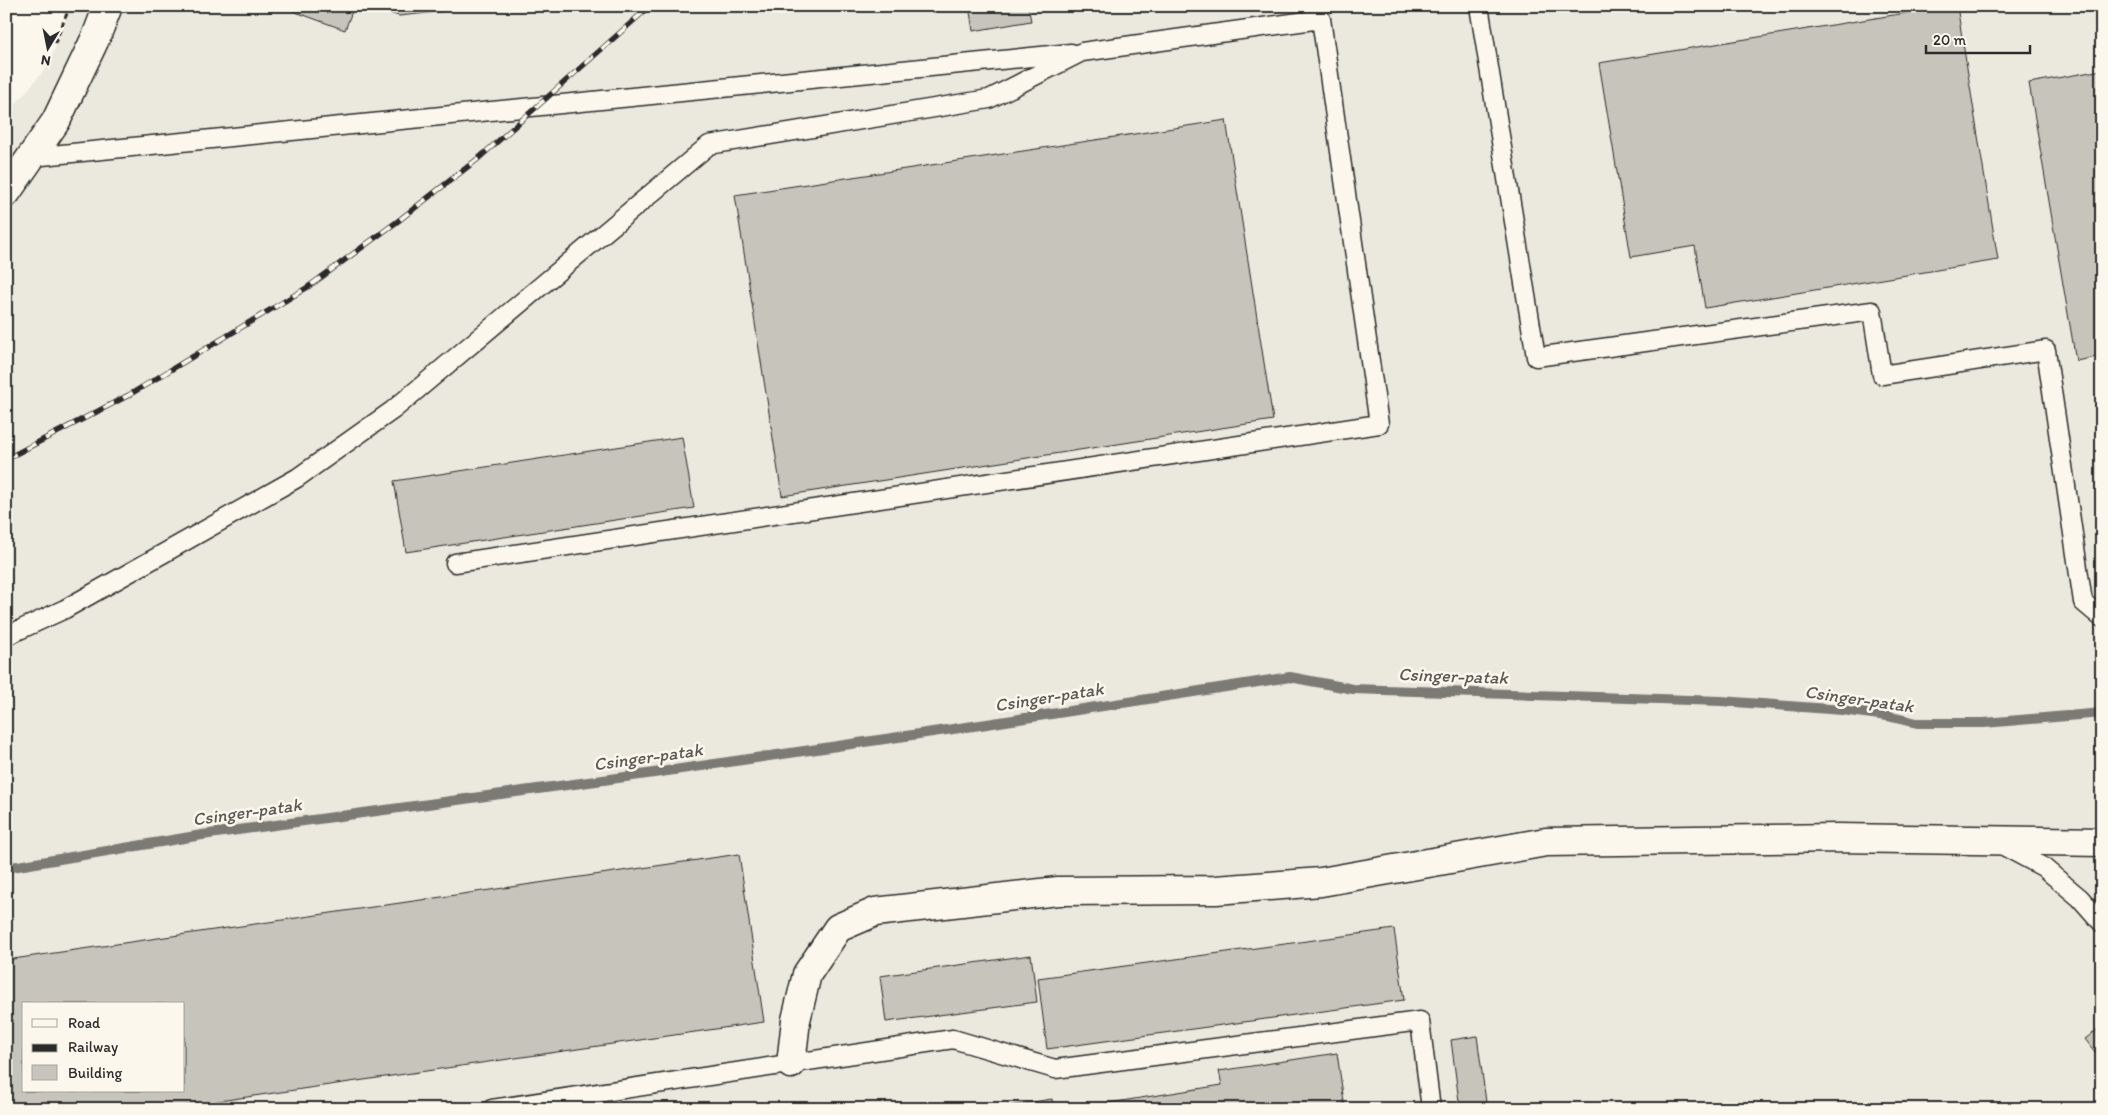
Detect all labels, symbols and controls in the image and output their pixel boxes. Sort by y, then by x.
north arrow [22,22,72,72]
scale bar [1926,22,2029,54]
text: 20 m [1933,31,1967,49]
text: N [40,51,52,70]
water label: Csinger-patak [1398,663,1510,689]
water label: Csinger-patak [993,677,1107,716]
water label: Csinger-patak [1803,680,1916,718]
water label: Csinger-patak [592,738,705,776]
water label: Csinger-patak [191,793,304,831]
legend [22,1002,185,1092]
text: Road [68,1014,101,1032]
text: Railway [68,1038,118,1056]
text: Building [68,1064,122,1082]

